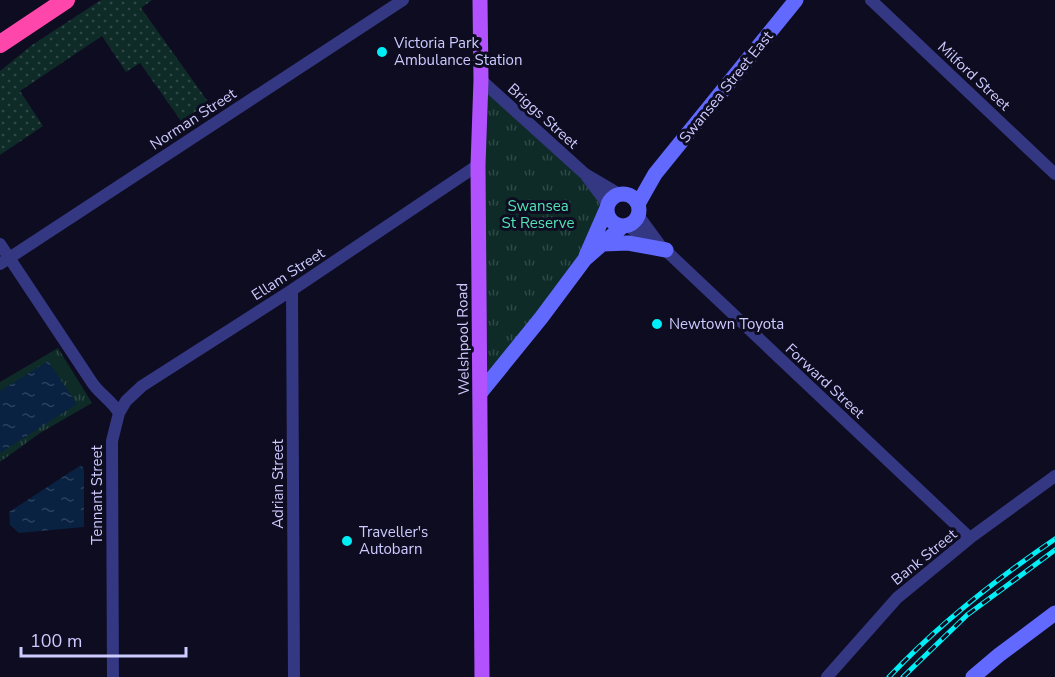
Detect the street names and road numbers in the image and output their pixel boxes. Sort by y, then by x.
street label: Swansea Street East [675,26,778,147]
street label: Milford Street [933,37,1015,115]
street label: Briggs Street [503,79,583,154]
street label: Norman Street [146,83,241,154]
street label: Ellam Street [248,243,329,305]
street label: Welshpool Road [452,283,474,395]
street label: Forward Street [781,339,869,423]
street label: Adrian Street [268,438,288,529]
street label: Tennant Street [87,445,107,545]
street label: Bank Street [887,524,962,590]

